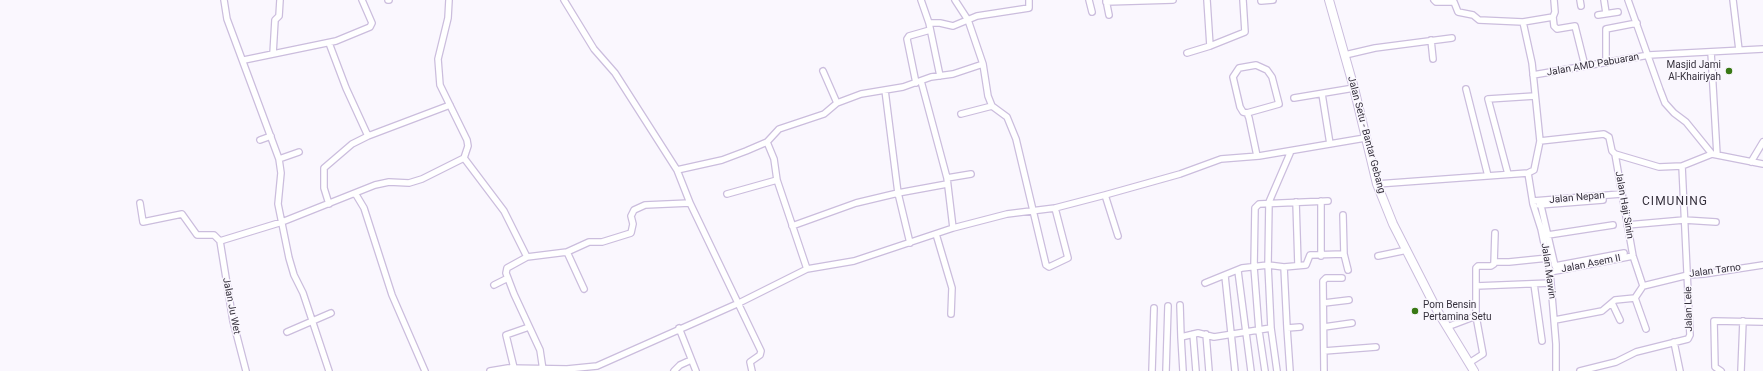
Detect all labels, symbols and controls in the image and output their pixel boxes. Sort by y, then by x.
street label: Jalan AMD Pabuaran [1546,51,1640,79]
place label: Masjid Jami Al-Khairiyah [1667,59,1721,82]
marker: Masjid Jami Al-Khairiyah [1724,66,1734,76]
street label: Jalan Setu - Bantar Gebang [1345,75,1387,195]
street label: Jalan Haji Sinin [1612,170,1636,240]
street label: Jalan Nepan [1549,190,1605,206]
district label: CIMUNING [1642,195,1708,209]
street label: Jalan Mawin [1538,242,1558,300]
street label: Jalan Asem II [1560,252,1622,276]
street label: Jalan Tarno [1688,261,1742,281]
street label: Jalan Ju Wet [220,277,242,335]
street label: Jalan Lele [1683,286,1695,332]
place label: Pom Bensin Pertamina Setu [1423,299,1492,322]
marker: Pom Bensin Pertamina Setu [1410,306,1420,316]

